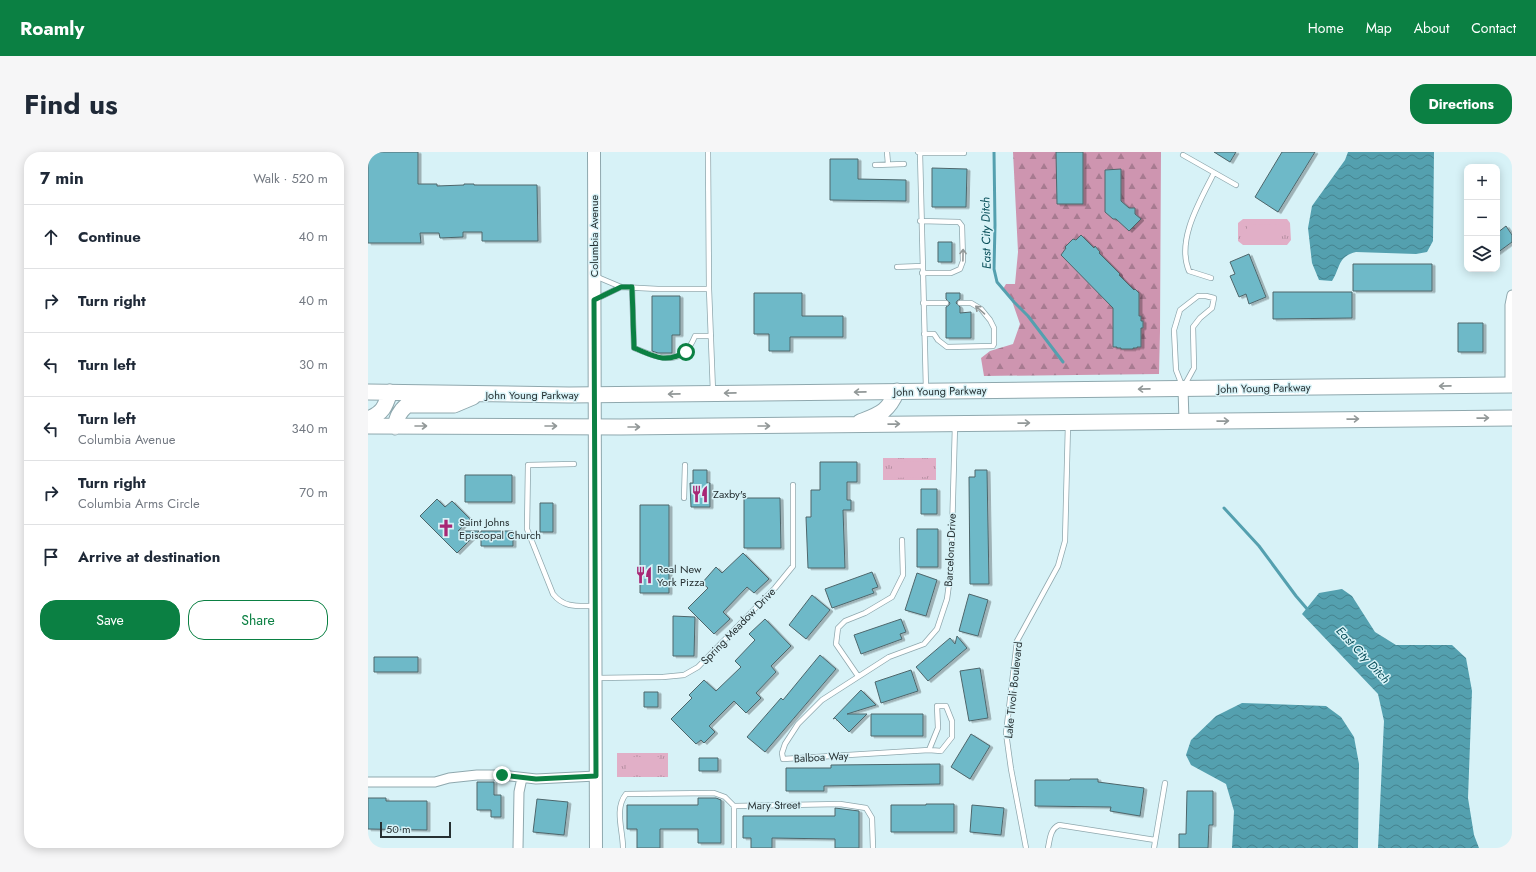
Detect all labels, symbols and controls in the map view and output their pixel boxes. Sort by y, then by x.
text: Roamly [20,15,84,42]
text: Home [1308,18,1344,38]
text: Map [1366,18,1392,38]
text: About [1414,18,1449,38]
text: Contact [1471,18,1516,38]
text: Find us [24,84,118,125]
button: Directions [1410,84,1512,124]
map controls [1464,164,1500,272]
button: + [1464,164,1500,200]
text: 7 min [40,166,84,190]
text: Walk · 520 m [253,169,328,188]
street label: Columbia Avenue [586,194,602,277]
water label: East City Ditch [976,197,996,269]
button: − [1464,200,1500,236]
icon: ahead [40,226,62,248]
text: Continue [78,226,141,248]
text: 40 m [299,227,328,246]
button: layers [1464,236,1500,272]
one-way arrow [959,249,966,262]
icon: right [40,290,62,312]
text: Turn right [78,290,146,312]
text: 40 m [299,291,328,310]
one-way arrow [975,306,985,315]
route start [677,343,695,361]
icon: left [40,354,62,376]
text: Turn left [78,354,136,376]
text: 30 m [299,355,328,374]
street label: John Young Parkway [1215,379,1311,397]
street label: John Young Parkway [891,382,987,400]
one-way arrow [1439,382,1452,390]
one-way arrow [1138,385,1151,393]
street label: John Young Parkway [483,387,579,403]
one-way arrow [854,388,867,396]
one-way arrow [668,390,681,398]
one-way arrow [724,390,737,397]
text: Turn left [78,408,136,430]
one-way arrow [1476,414,1489,422]
one-way arrow [1346,415,1359,423]
one-way arrow [1216,417,1229,425]
icon: left [40,418,62,440]
text: 340 m [291,419,328,438]
one-way arrow [1017,419,1030,427]
one-way arrow [887,421,900,428]
one-way arrow [414,422,427,430]
one-way arrow [544,422,557,430]
one-way arrow [757,422,770,429]
one-way arrow [627,423,640,431]
text: Columbia Avenue [78,430,175,449]
text: Turn right [78,472,146,494]
icon: right [40,482,62,504]
text: 70 m [299,483,328,502]
restaurant icon: Zaxby's [690,484,710,504]
place label: Zaxby's [713,486,747,502]
text: Columbia Arms Circle [78,494,200,513]
street label: Barcelona Drive [940,513,960,587]
place label: Saint Johns Episcopal Church [459,514,541,543]
church icon: Saint Johns Episcopal Church [436,518,456,538]
icon: arrive [40,546,62,568]
text: Arrive at destination [78,546,220,568]
place label: Real New York Pizza [657,561,705,590]
restaurant icon: Real New York Pizza [634,565,654,585]
street label: Spring Meadow Drive [697,584,779,668]
button: Save [40,600,180,640]
button: Share [188,600,328,640]
water label: East City Ditch [1332,622,1394,688]
street label: Lake Tivoli Boulevard [1000,641,1026,739]
street label: Balboa Way [793,748,849,766]
route end [493,766,511,784]
street label: Mary Street [748,797,801,813]
scale bar [380,820,451,839]
text: 50 m [386,821,411,837]

